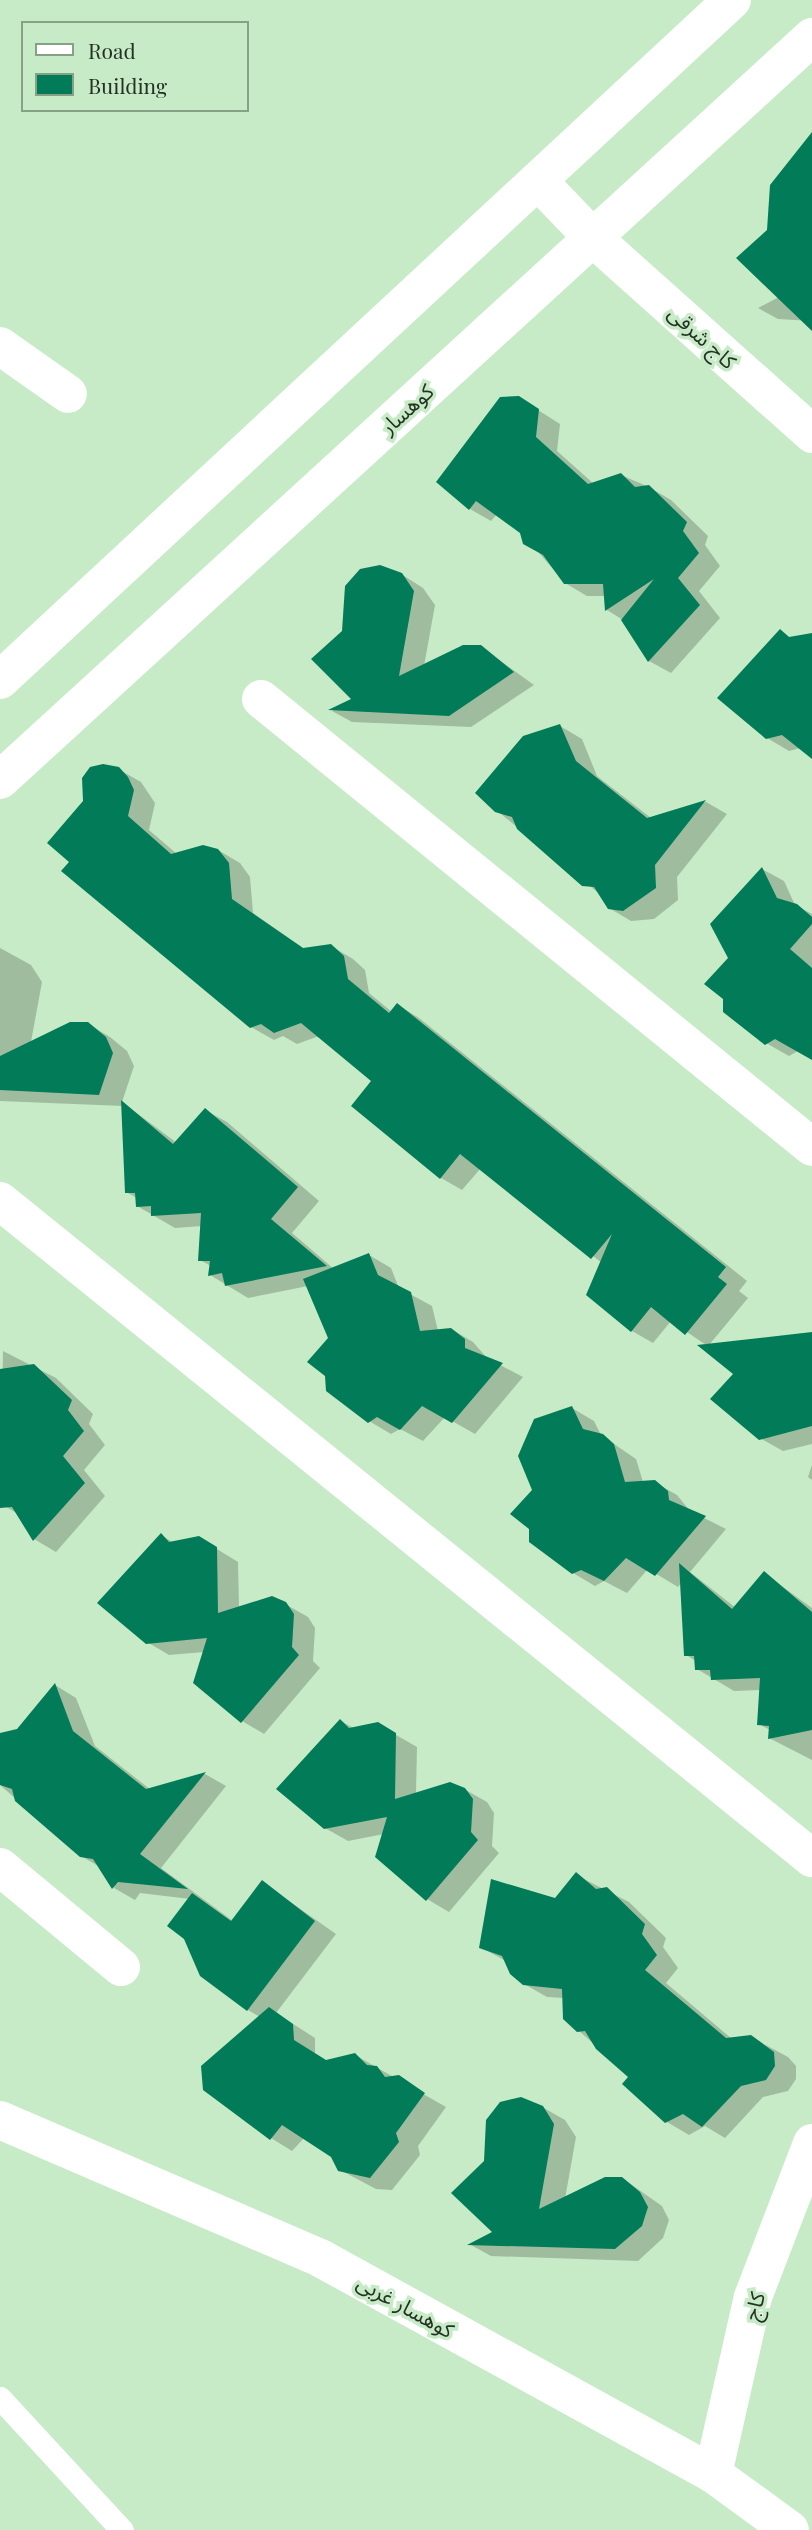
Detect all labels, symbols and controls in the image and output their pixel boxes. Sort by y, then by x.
legend [21,21,248,112]
text: Road [88,36,136,64]
text: Building [88,71,167,99]
street label: کاج شرقی [664,299,742,373]
street label: کوهسار [374,378,438,438]
street label: کوهسار غربی [353,2268,459,2342]
street label: کاج [737,2289,769,2323]

